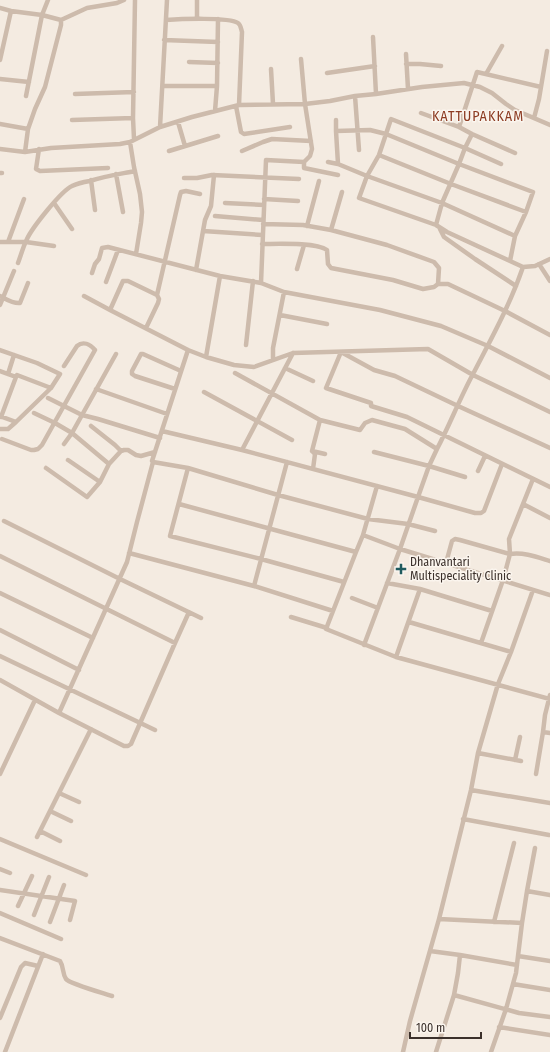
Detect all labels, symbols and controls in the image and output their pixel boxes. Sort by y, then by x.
district label: KATTUPAKKAM [432,108,524,125]
place label: Dhanvantari Multispeciality Clinic [410,555,511,583]
marker: Dhanvantari Multispeciality Clinic [395,563,407,575]
scale bar [410,1014,481,1040]
text: 100 m [416,1021,445,1035]

